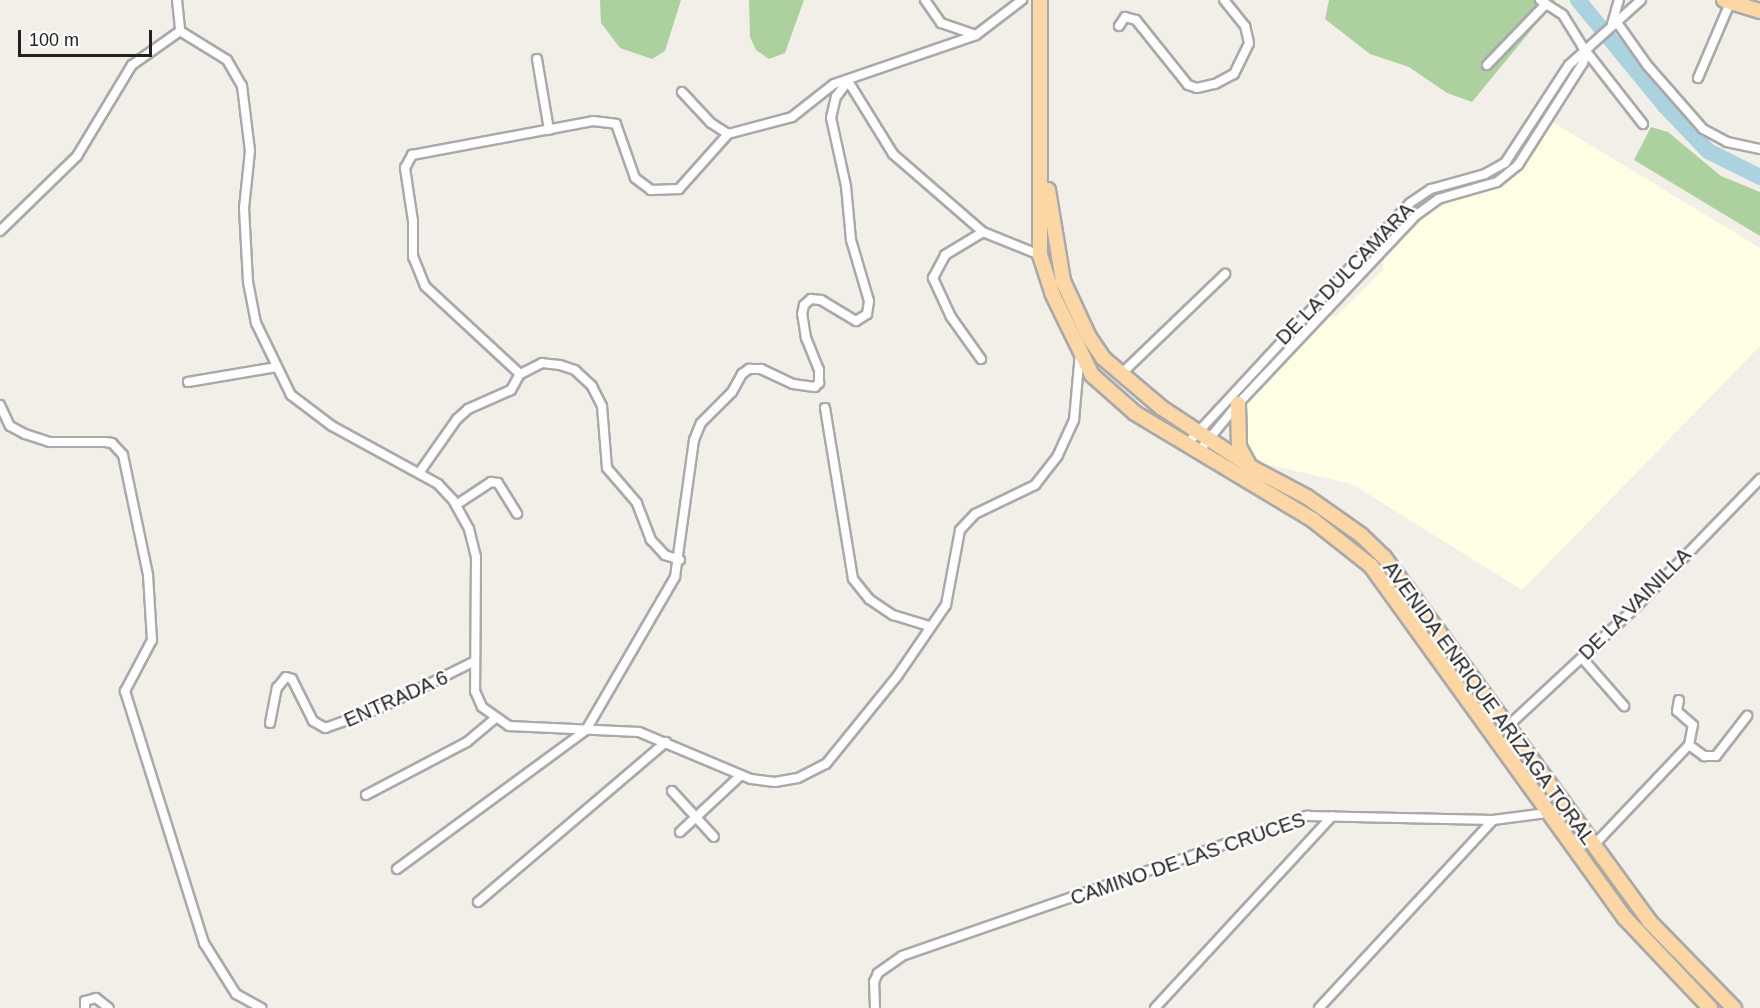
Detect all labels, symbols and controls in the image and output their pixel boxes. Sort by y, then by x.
scale bar [21,18,154,56]
text: 100 m [29,30,79,50]
street label: DE LA DULCAMARA [1271,198,1419,350]
street label: DE LA VAINILLA [1574,543,1696,665]
street label: AVENIDA ENRIQUE ARÍZAGA TORAL [1377,555,1601,851]
street label: ENTRADA 6 [340,665,452,733]
street label: CAMINO DE LAS CRUCES [1067,807,1309,911]

